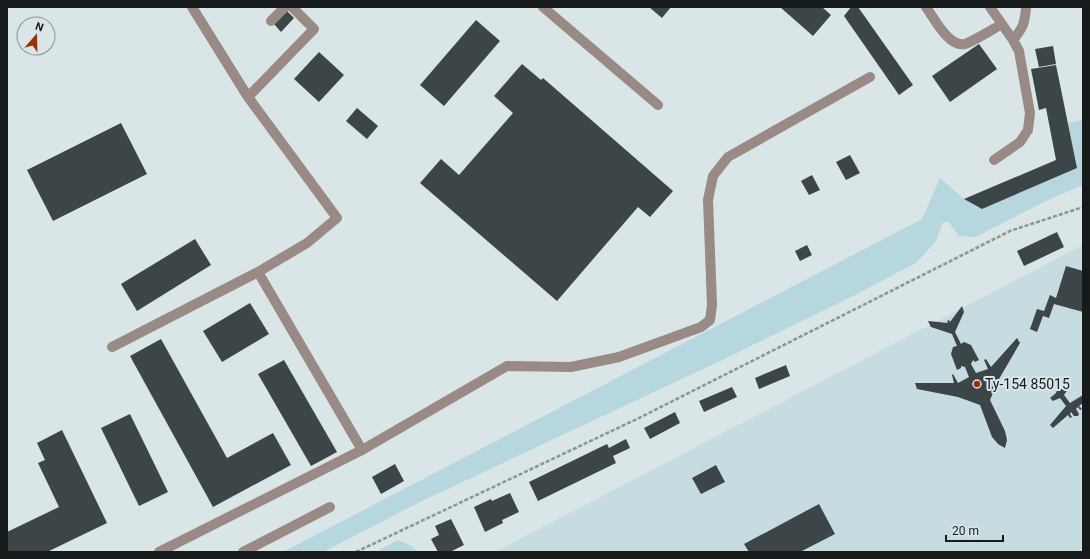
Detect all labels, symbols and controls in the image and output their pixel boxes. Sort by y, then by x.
north arrow [16,16,56,56]
text: N [33,20,45,35]
place label: Ту-154 85015 [985,376,1070,392]
marker: Ту-154 85015 [972,379,982,389]
scale bar [946,517,1003,543]
text: 20 m [952,524,979,538]

